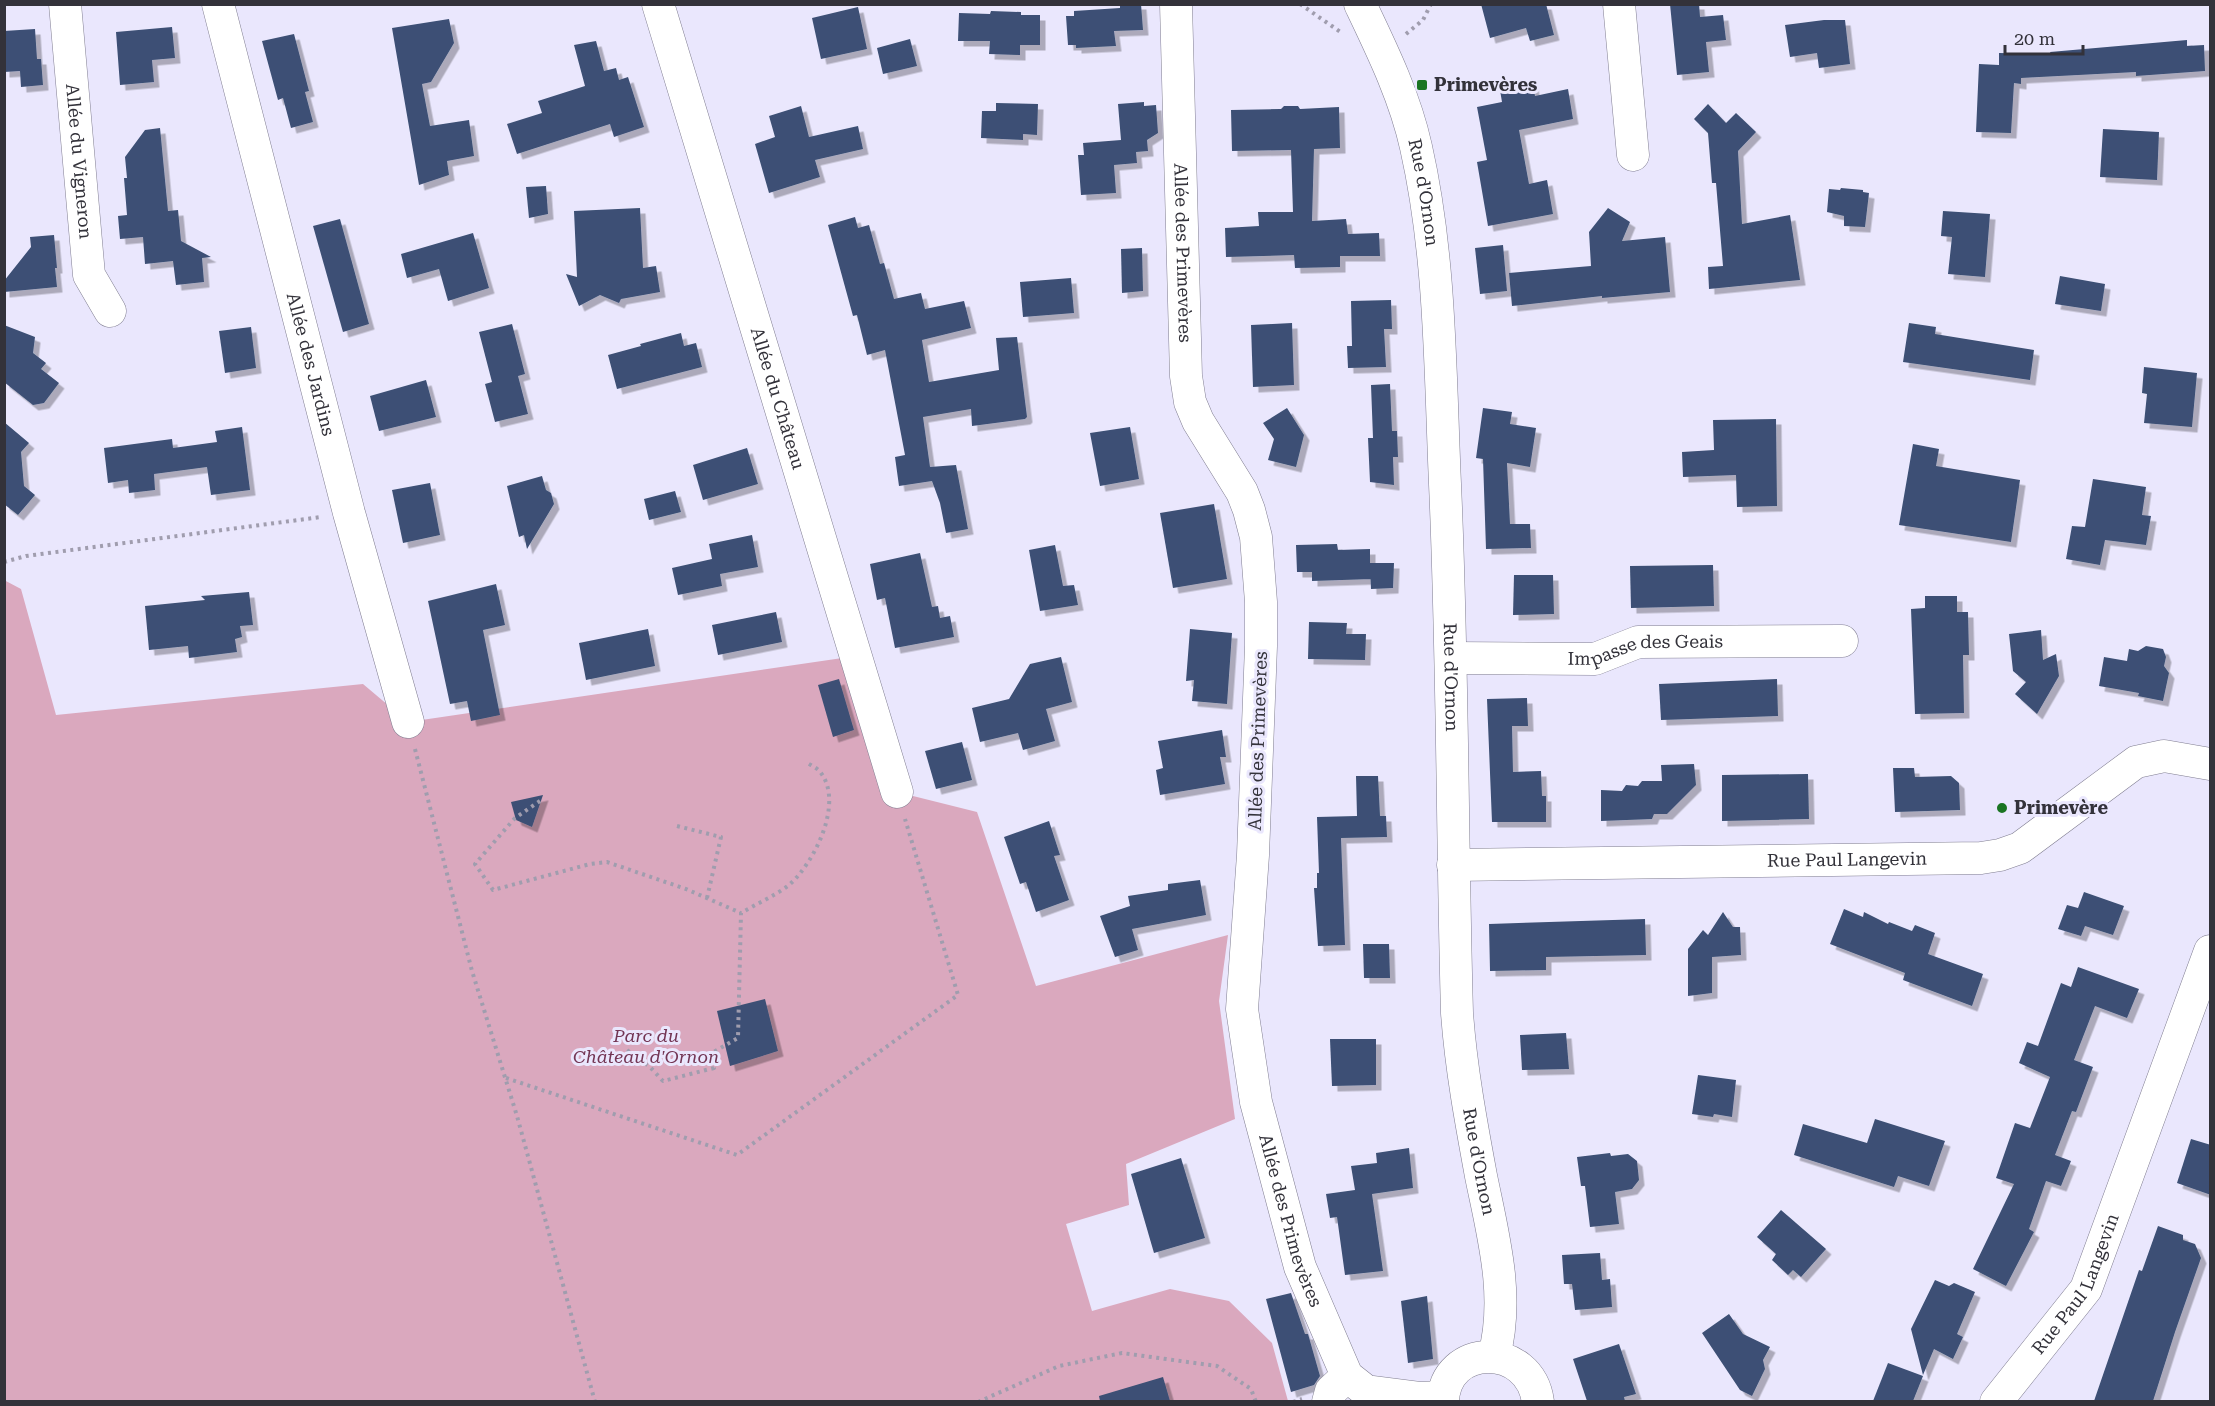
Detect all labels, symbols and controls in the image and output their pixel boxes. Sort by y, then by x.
scale bar [2005,18,2083,56]
text: 20 m [2014,28,2055,49]
place label: Primevères [1434,74,1537,95]
marker: Primevères [1415,78,1429,92]
street label: Allée du Vigneron [62,83,97,240]
street label: Rue d'Ornon [1404,136,1443,248]
street label: Allée des Primevères [1170,163,1196,343]
street label: Allée des Jardins [283,290,340,438]
street label: Allée du Château [747,325,809,472]
street label: Rue d'Ornon [1440,623,1463,732]
street label: Impasse des Geais [1568,631,1723,670]
street label: Allée des Primevères [1244,651,1271,831]
place label: Primevère [2014,797,2108,818]
marker: Primevère [1995,801,2009,815]
street label: Rue Paul Langevin [1767,848,1927,871]
park label: Parc du Château d'Ornon [573,1025,719,1067]
street label: Rue d'Ornon [1459,1106,1500,1217]
street label: Allée des Primevères [1255,1132,1327,1310]
street label: Rue Paul Langevin [2027,1210,2123,1358]

